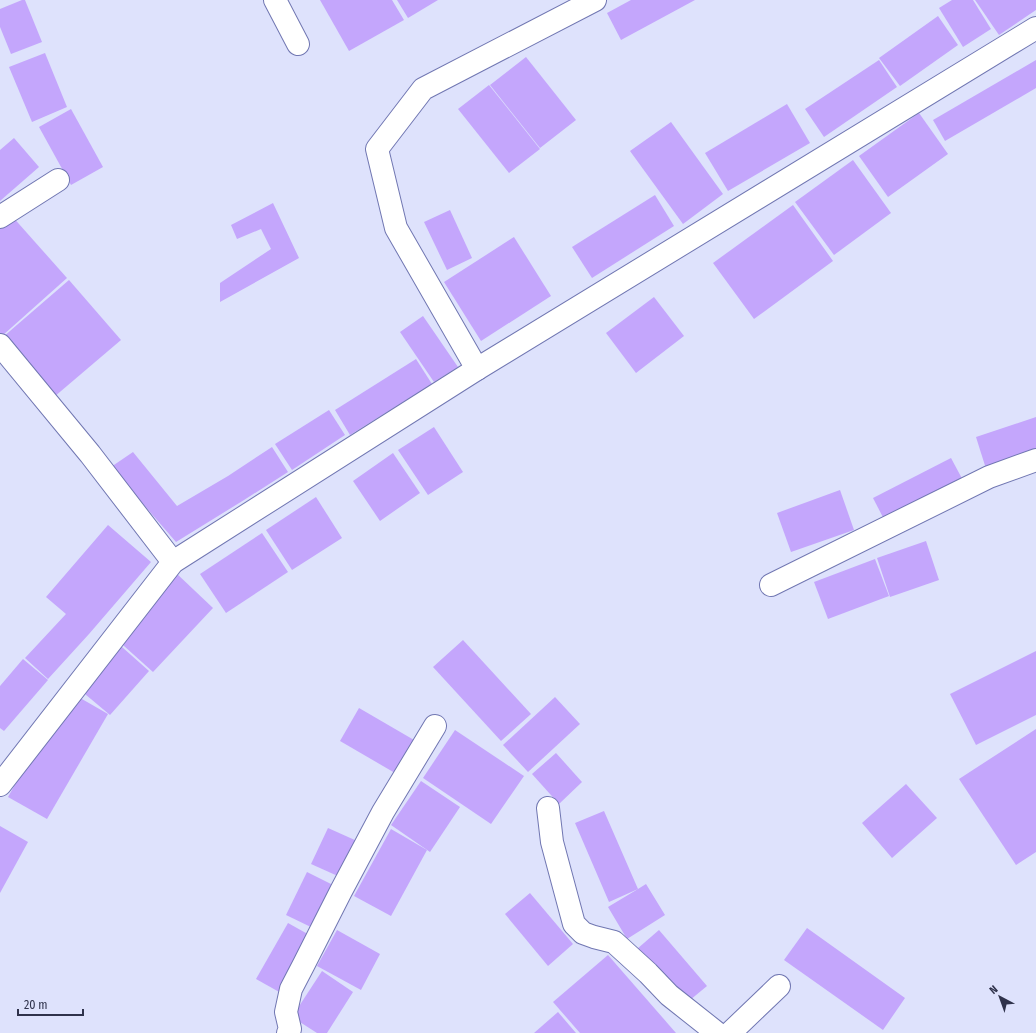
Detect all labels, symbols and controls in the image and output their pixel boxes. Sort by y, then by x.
north arrow [980,977,1020,1017]
text: N [987,983,1001,997]
scale bar [18,991,83,1017]
text: 20 m [24,998,48,1012]

